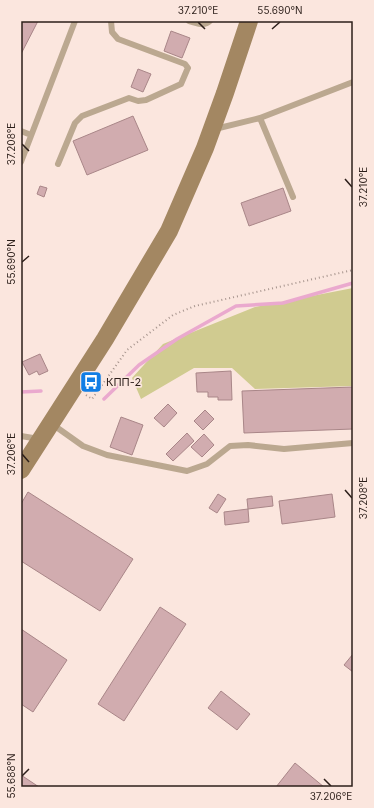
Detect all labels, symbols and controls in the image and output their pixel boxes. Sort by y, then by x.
text: 37.210°E [178,4,218,16]
text: 55.690°N [257,4,303,16]
text: 37.208°E [5,123,17,165]
text: 37.210°E [357,167,369,207]
text: 55.690°N [5,239,17,285]
bus stop icon: КПП-2 [78,369,104,395]
place label: КПП-2 [106,375,141,389]
text: 37.206°E [5,433,17,475]
text: 37.208°E [357,477,369,519]
text: 55.688°N [5,753,17,799]
text: 37.206°E [310,790,352,802]

